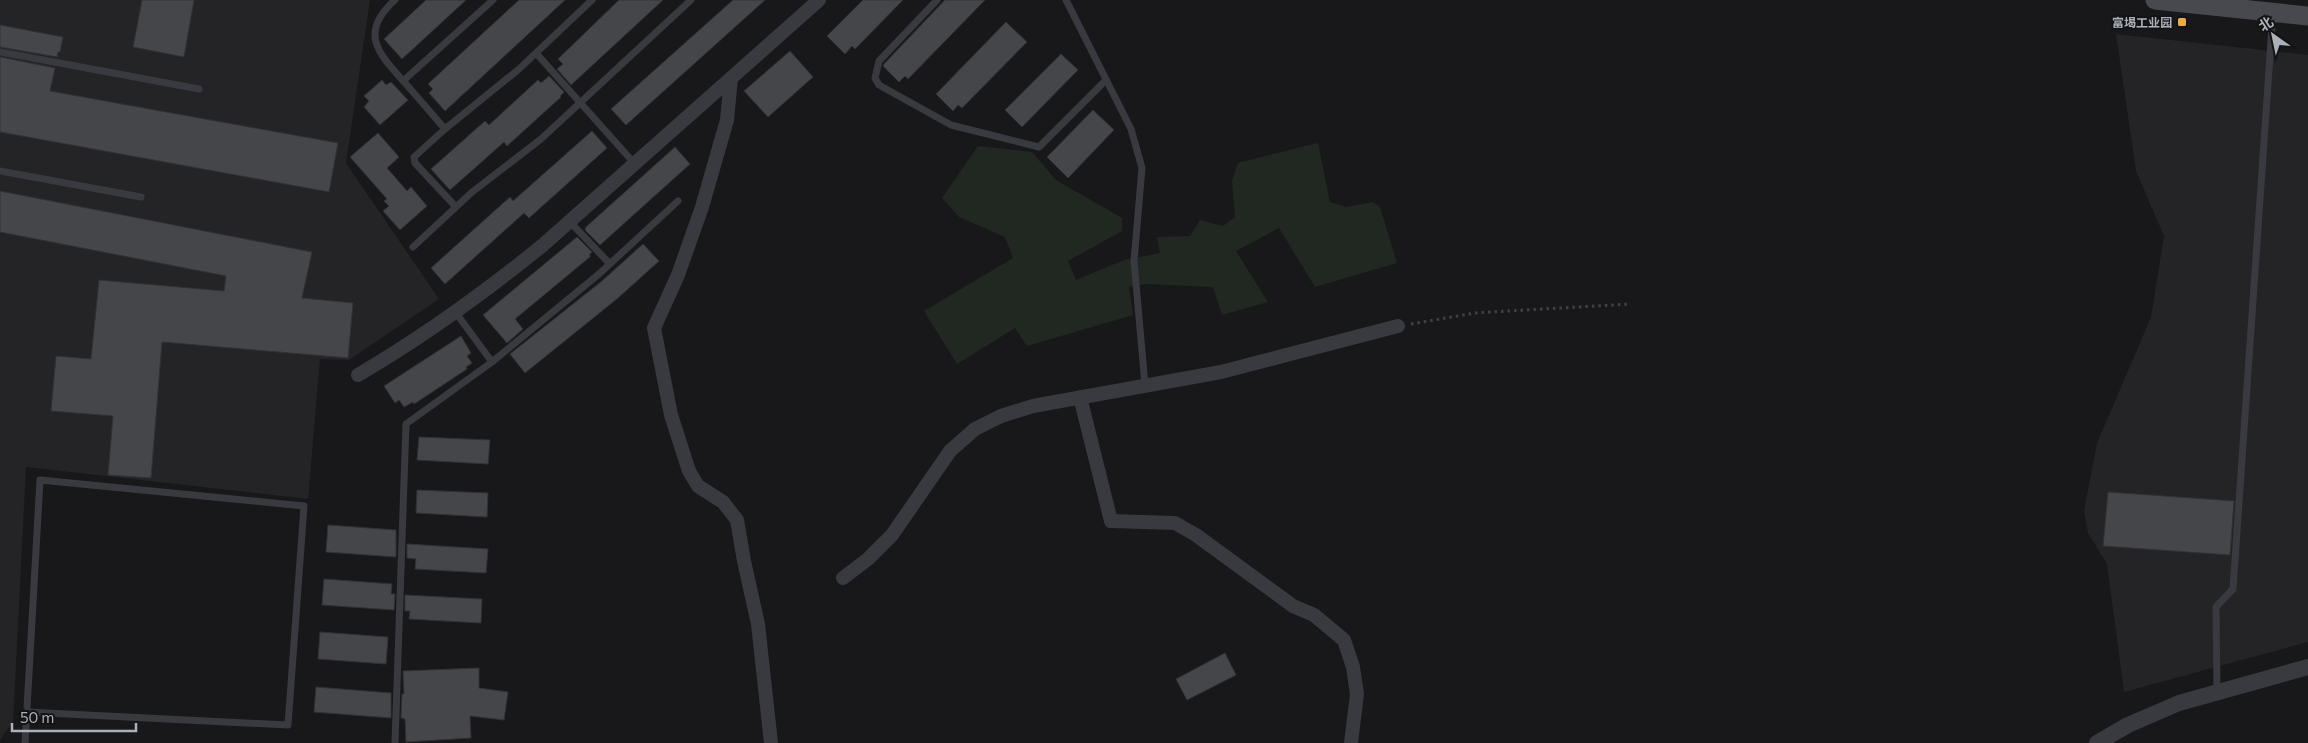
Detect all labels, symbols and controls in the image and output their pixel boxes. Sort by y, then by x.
north arrow [2248,10,2298,60]
text: 北 [2255,13,2276,35]
place label: 富堨工业园 [2112,15,2172,29]
marker: 富堨工业园 [2176,16,2188,28]
scale bar [12,700,136,732]
text: 50 m [20,708,54,726]

